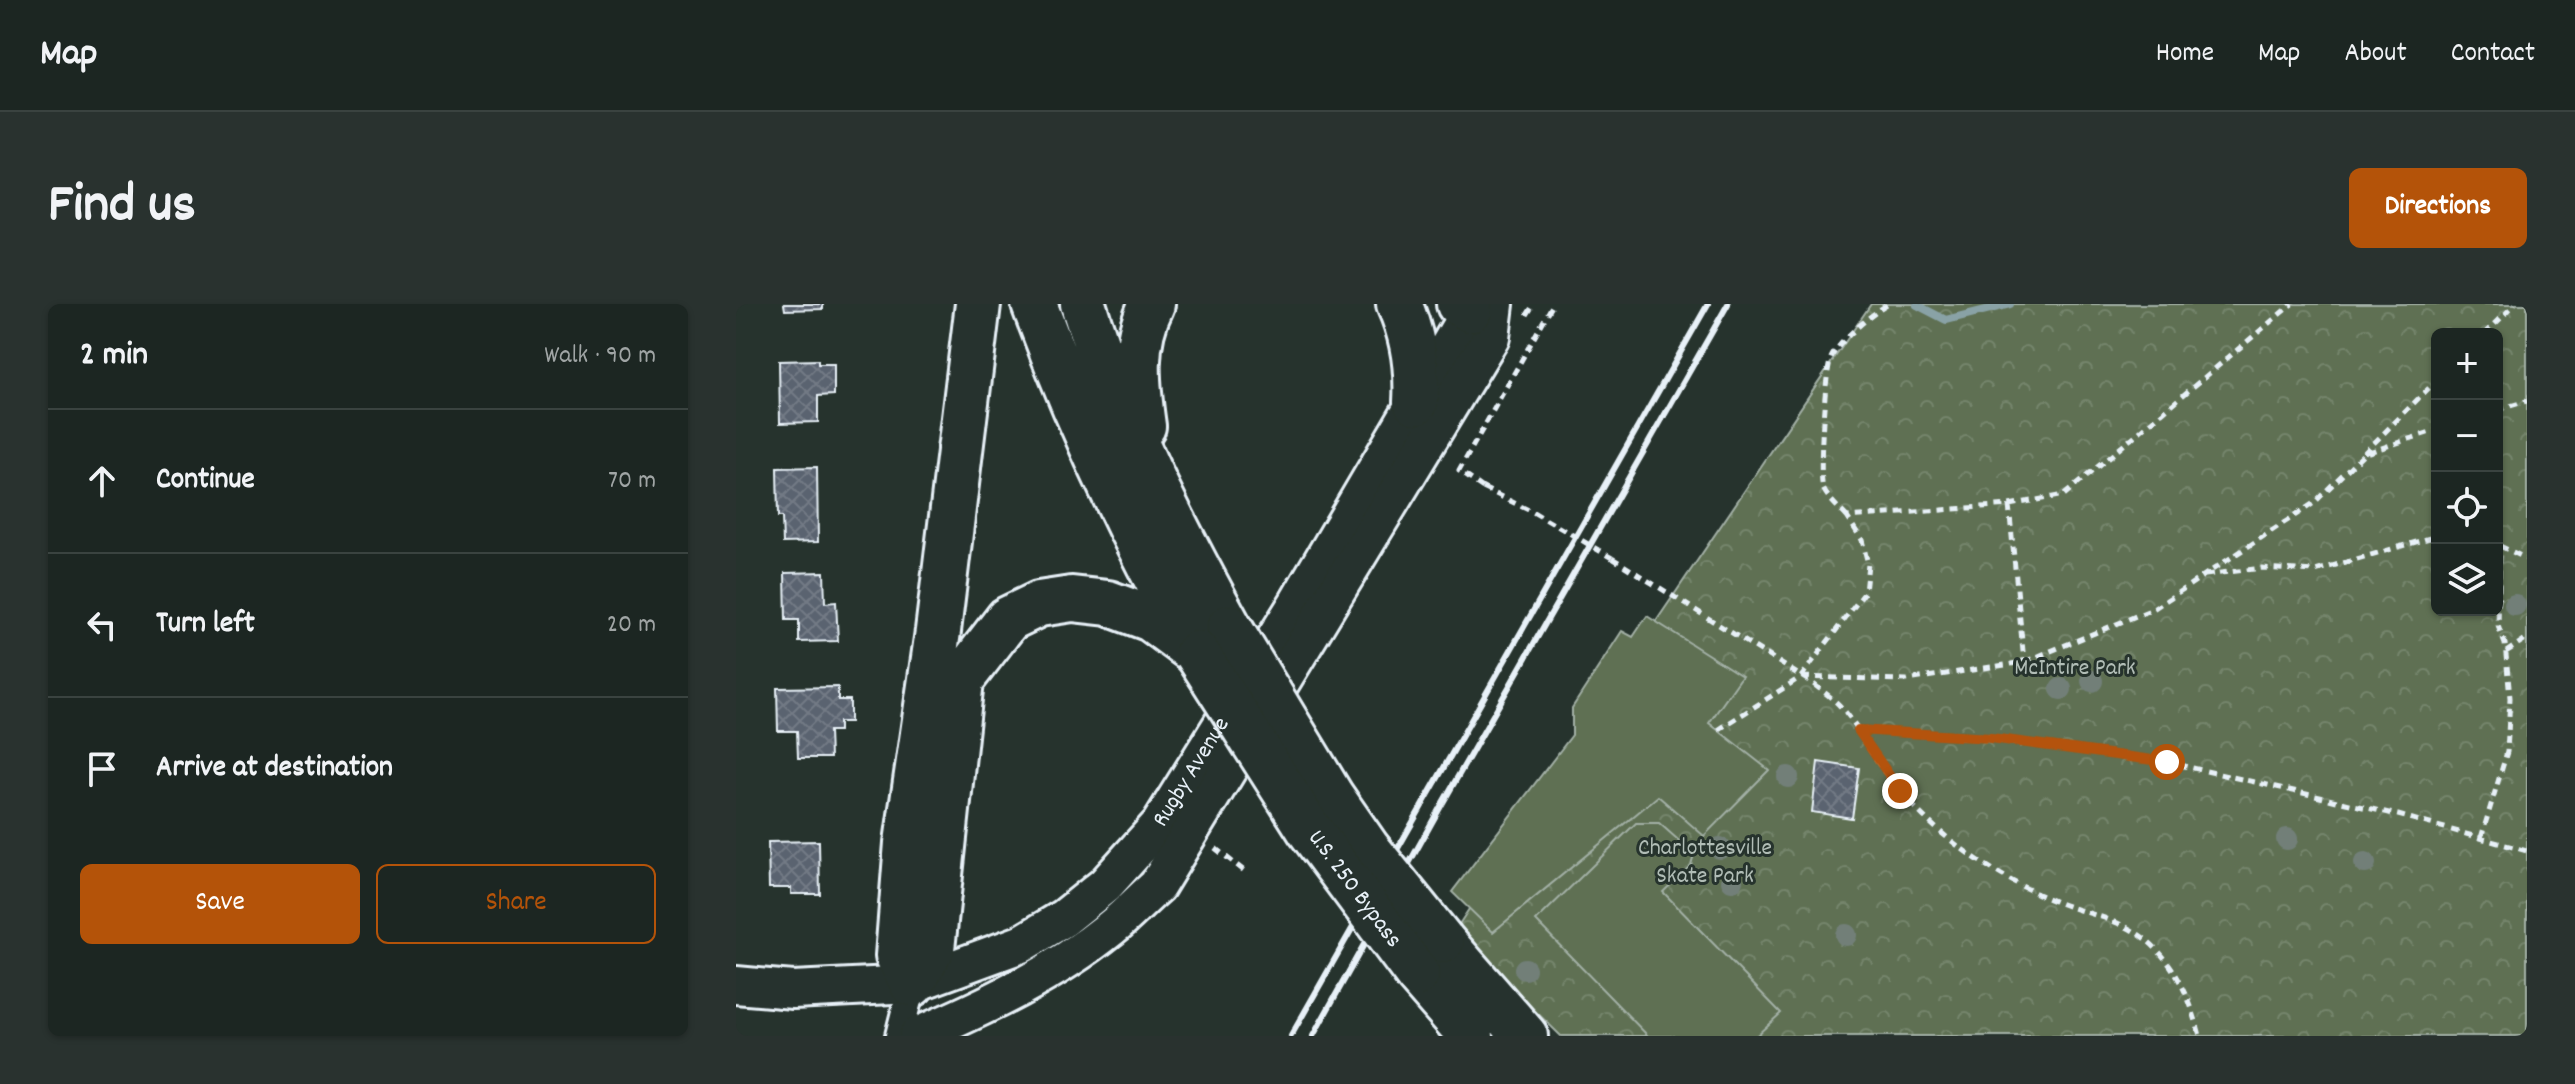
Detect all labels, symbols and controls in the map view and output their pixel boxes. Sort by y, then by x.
text: Map [40,28,98,83]
text: Home [2156,35,2214,75]
text: Map [2258,35,2300,75]
text: About [2344,35,2407,75]
text: Contact [2451,35,2535,75]
text: Find us [48,168,196,248]
button: Directions [2349,168,2527,248]
map controls [2431,328,2503,616]
button: + [2431,328,2503,400]
text: 2 min [80,332,148,381]
text: Walk · 90 m [544,338,656,375]
button: − [2431,400,2503,472]
icon: ahead [80,459,124,503]
text: Continue [156,460,255,503]
text: 70 m [608,463,656,500]
button: locate [2431,472,2503,544]
button: layers [2431,544,2503,616]
icon: left [80,603,124,647]
text: Turn left [156,604,255,647]
text: 20 m [607,607,656,644]
park label: McIntire Park [2014,652,2136,686]
street label: Rugby Avenue [1145,711,1239,834]
route start [2149,744,2185,780]
icon: arrive [80,747,124,791]
text: Arrive at destination [156,748,393,791]
route end [1882,773,1918,809]
street label: U.S. 250 Bypass [1299,823,1409,956]
park label: Charlottesville Skate Park [1638,832,1772,894]
button: Save [80,864,360,944]
button: Share [376,864,656,944]

